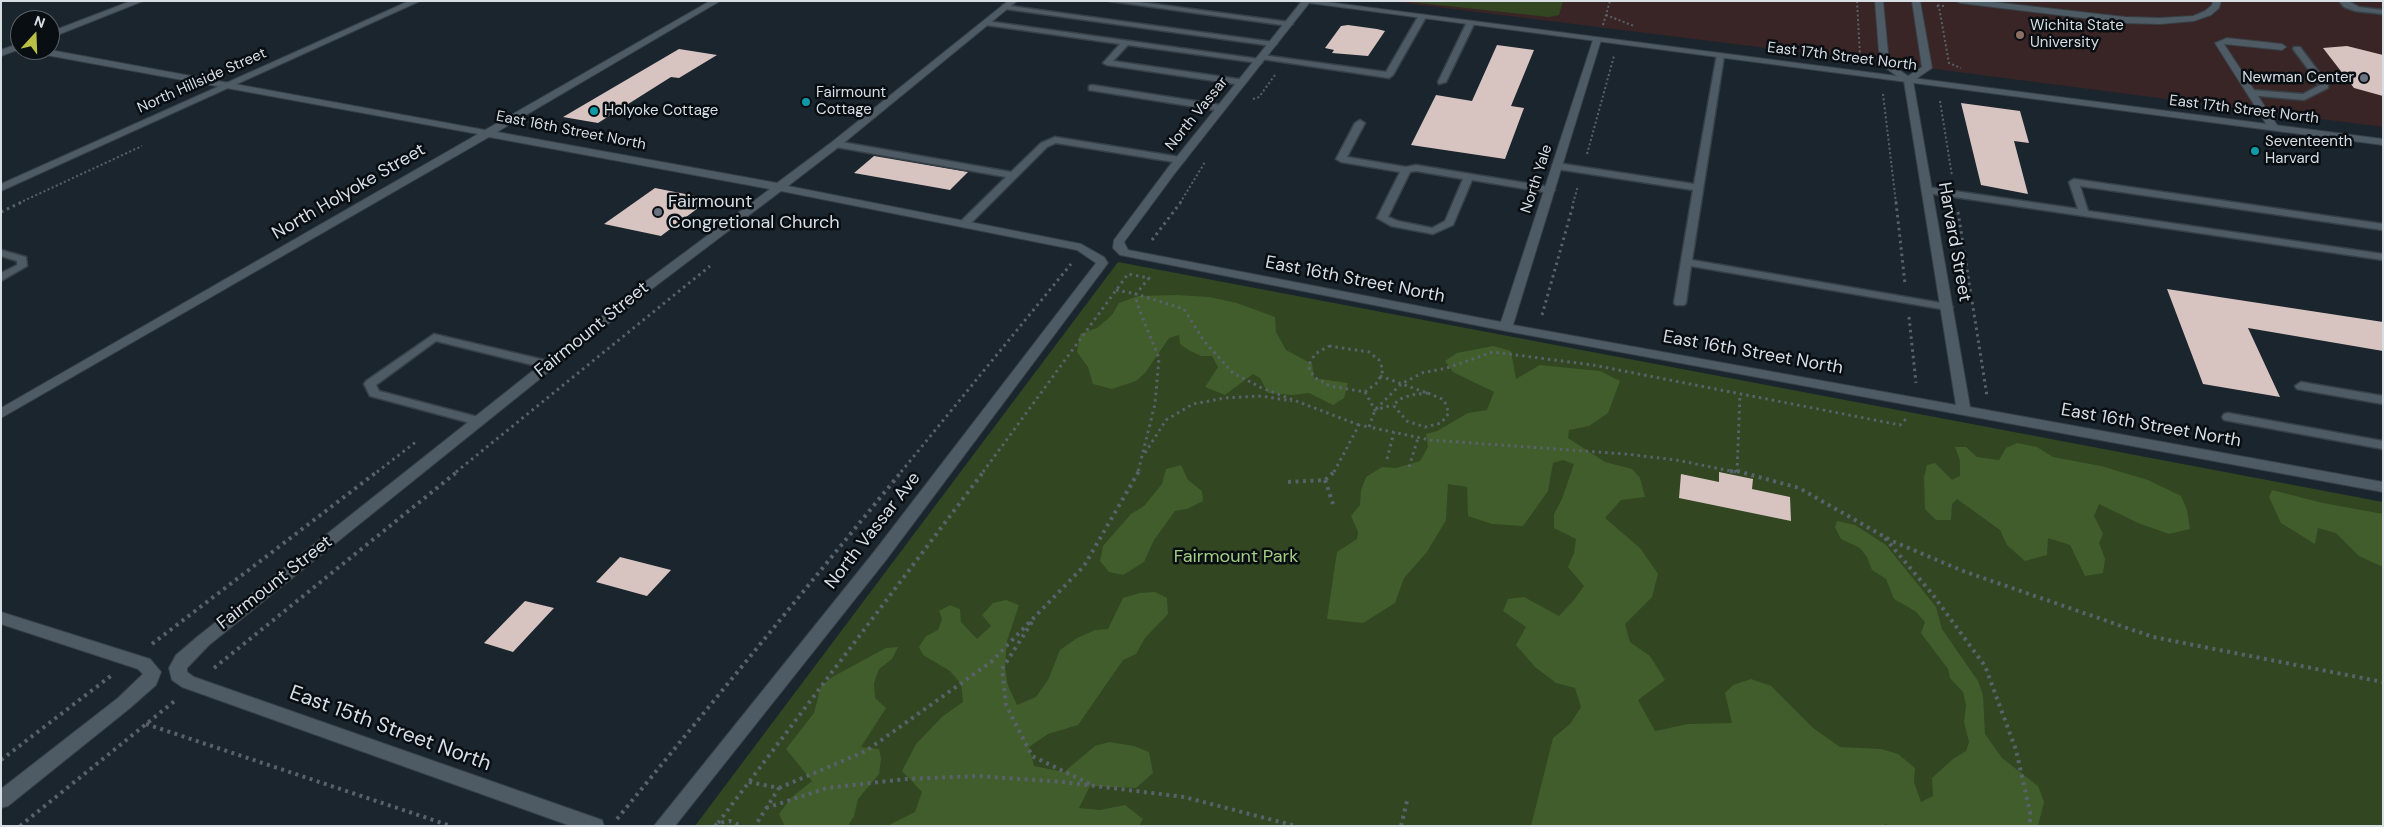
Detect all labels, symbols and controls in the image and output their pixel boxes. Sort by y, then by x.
north arrow [10,10,60,60]
text: N [32,12,48,32]
place label: Wichita State University [2030,17,2124,52]
marker: Wichita State University [2014,29,2026,41]
street label: East 17th Street North [1766,39,1918,75]
street label: North Hillside Street [135,44,269,118]
place label: Newman Center [2242,69,2354,87]
marker: Newman Center [2358,72,2370,84]
street label: North Vassar [1162,74,1232,154]
place label: Fairmount Cottage [816,84,886,119]
street label: East 17th Street North [2168,92,2320,128]
marker: Fairmount Cottage [800,96,812,108]
place label: Holyoke Cottage [604,102,718,120]
marker: Holyoke Cottage [588,105,600,117]
street label: East 16th Street North [495,108,647,154]
place label: Seventeenth Harvard [2265,133,2352,168]
street label: North Holyoke Street [269,139,429,245]
street label: North Yale [1517,142,1557,216]
marker: Seventeenth Harvard [2249,145,2261,157]
street label: Harvard Street [1933,181,1975,303]
place label: Fairmount Congretional Church [668,191,840,233]
marker: Fairmount Congretional Church [652,206,664,218]
street label: East 16th Street North [1263,252,1447,308]
street label: Fairmount Street [531,278,653,382]
street label: East 16th Street North [1661,327,1845,379]
street label: East 16th Street North [2059,400,2243,452]
street label: North Vassar Ave [821,468,925,594]
street label: Fairmount Street [213,531,337,635]
park label: Fairmount Park [1174,546,1298,568]
street label: East 15th Street North [286,681,494,777]

